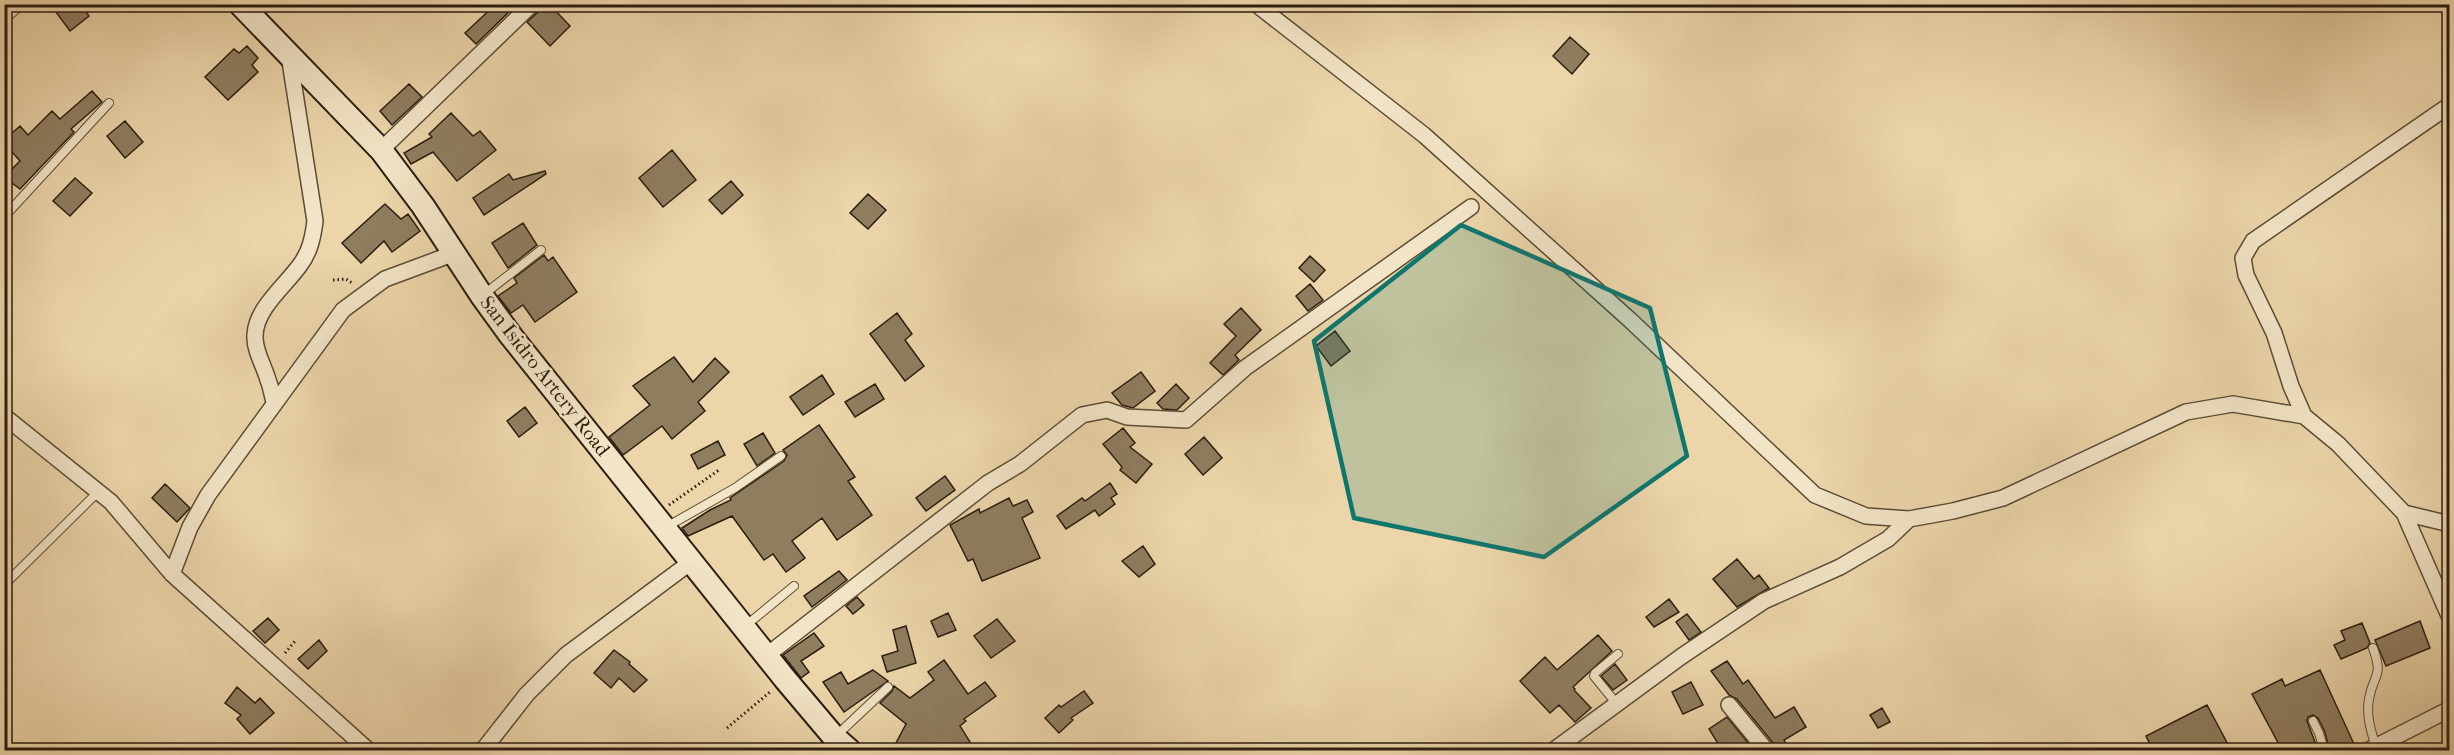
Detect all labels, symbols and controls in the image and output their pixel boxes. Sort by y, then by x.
street label: San Isidro Artery Road [475,291,615,461]

